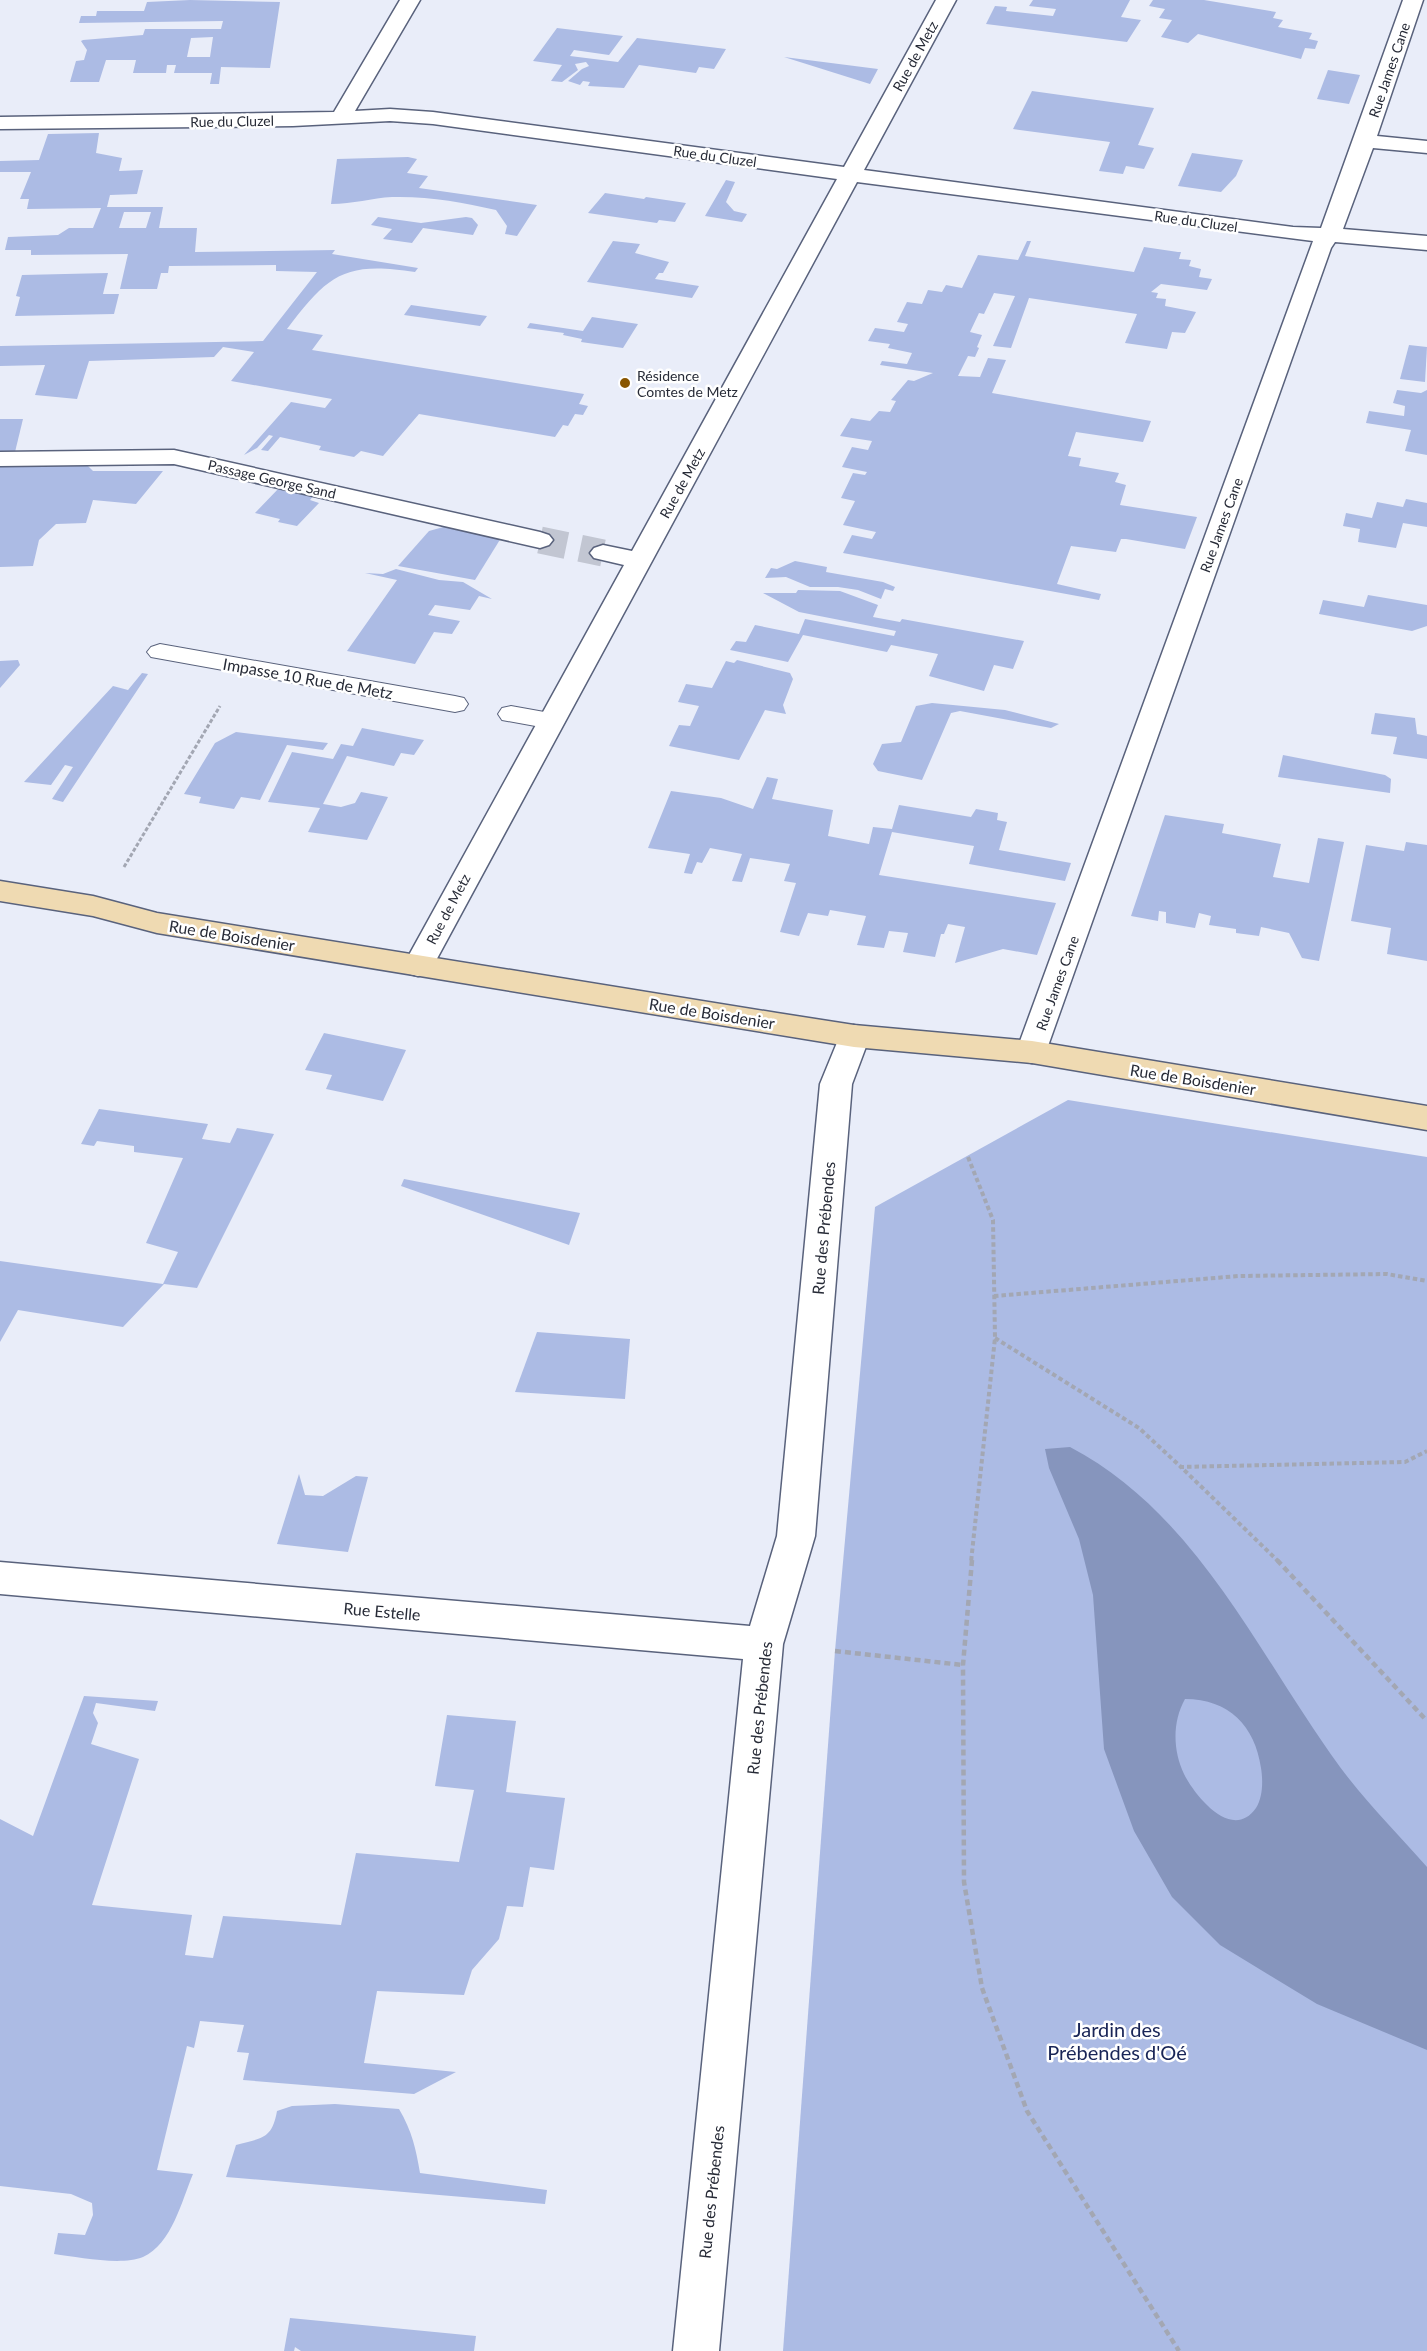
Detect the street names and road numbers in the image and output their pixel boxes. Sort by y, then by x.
street label: Rue de Metz [889,18,941,94]
street label: Rue James Cane [1365,20,1413,120]
street label: Rue du Cluzel [190,112,274,130]
street label: Rue du Cluzel [672,142,758,170]
street label: Rue du Cluzel [1153,207,1239,235]
street label: Rue de Metz [656,445,708,521]
street label: Passage George Sand [206,456,338,502]
street label: Rue James Cane [1196,475,1246,575]
street label: Impasse 10 Rue de Metz [222,654,394,702]
street label: Rue de Metz [422,871,474,947]
street label: Rue de Boisdenier [168,916,296,954]
street label: Rue James Cane [1032,933,1082,1033]
street label: Rue de Boisdenier [648,994,776,1032]
street label: Rue de Boisdenier [1129,1060,1257,1098]
street label: Rue des Prébendes [808,1161,838,1295]
street label: Rue Estelle [343,1598,421,1624]
street label: Rue des Prébendes [743,1640,775,1775]
street label: Rue des Prébendes [695,2124,727,2259]

